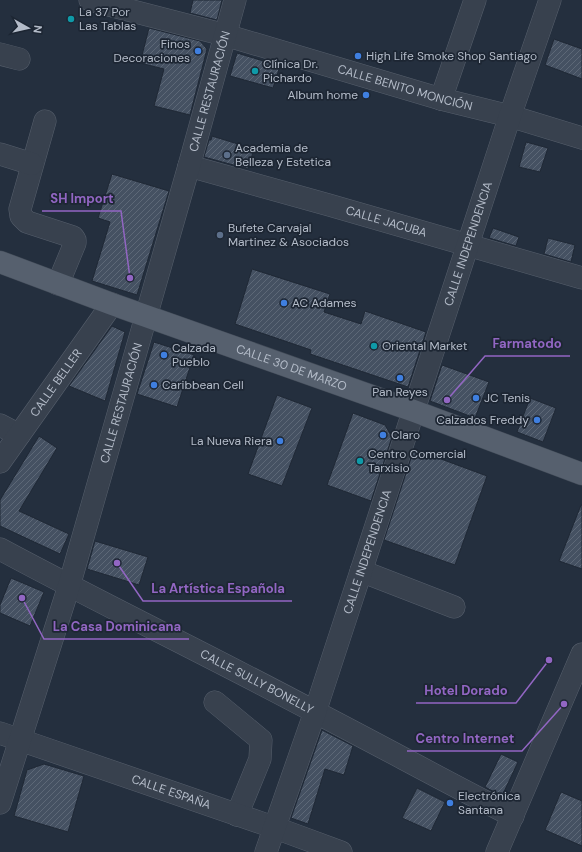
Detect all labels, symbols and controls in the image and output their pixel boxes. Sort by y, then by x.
place label: La 37 Por Las Tablas [79,4,136,34]
north arrow [8,8,48,48]
marker: La 37 Por Las Tablas [66,14,76,24]
text: N [30,24,45,34]
street label: CALLE RESTAURACIÓN [185,29,234,154]
place label: Finos Decoraciones [113,36,190,66]
marker: Finos Decoraciones [193,46,203,56]
place label: High Life Smoke Shop Santiago [366,48,537,64]
marker: High Life Smoke Shop Santiago [353,51,363,61]
place label: Clínica Dr. Pichardo [263,56,318,86]
street label: CALLE BENITO MONCIÓN [336,61,474,114]
marker: Clínica Dr. Pichardo [250,66,260,76]
place label: Album home [288,87,358,103]
marker: Album home [361,90,371,100]
place label: Academia de Belleza y Estetica [235,140,331,170]
marker: Academia de Belleza y Estetica [222,150,232,160]
street label: CALLE INDEPENDENCIA [440,179,496,308]
callout: SH Import [42,186,121,211]
text: SH Import [50,190,114,207]
street label: CALLE JACUBA [344,202,429,241]
place label: Bufete Carvajal Martinez & Asociados [228,220,349,250]
marker: Bufete Carvajal Martinez & Asociados [215,230,225,240]
place label: AC Adames [292,295,357,311]
marker: AC Adames [279,298,289,308]
callout: Farmatodo [485,331,570,356]
text: Farmatodo [492,335,562,352]
place label: Oriental Market [382,338,468,354]
place label: Calzada Pueblo [172,340,216,370]
street label: CALLE RESTAURACIÓN [96,341,146,465]
street label: CALLE 30 DE MARZO [234,341,349,395]
marker: Oriental Market [369,341,379,351]
street label: CALLE BELLER [27,346,86,420]
marker: Calzada Pueblo [159,350,169,360]
marker: Pan Reyes [395,373,405,383]
place label: Caribbean Cell [162,377,244,393]
marker: Caribbean Cell [149,380,159,390]
place label: Pan Reyes [372,384,428,400]
place label: JC Tenis [484,390,530,406]
marker: JC Tenis [471,393,481,403]
place label: Calzados Freddy [436,412,529,428]
marker: Calzados Freddy [532,415,542,425]
place label: Claro [391,427,420,443]
marker: Claro [378,430,388,440]
place label: La Nueva Riera [191,433,272,449]
marker: La Nueva Riera [275,436,285,446]
place label: Centro Comercial Tarxisio [368,446,466,476]
marker: Centro Comercial Tarxisio [355,456,365,466]
street label: CALLE INDEPENDENCIA [340,487,395,616]
callout: La Artística Española [143,576,292,601]
text: La Artística Española [151,580,285,597]
callout: La Casa Dominicana [44,614,189,639]
text: La Casa Dominicana [53,618,181,635]
street label: CALLE SULLY BONELLY [197,646,316,718]
callout: Hotel Dorado [416,678,516,703]
text: Hotel Dorado [424,682,508,699]
callout: Centro Internet [407,726,522,751]
text: Centro Internet [416,730,514,747]
street label: CALLE ESPAÑA [129,771,213,813]
place label: Electrónica Santana [458,788,520,818]
marker: Electrónica Santana [445,798,455,808]

